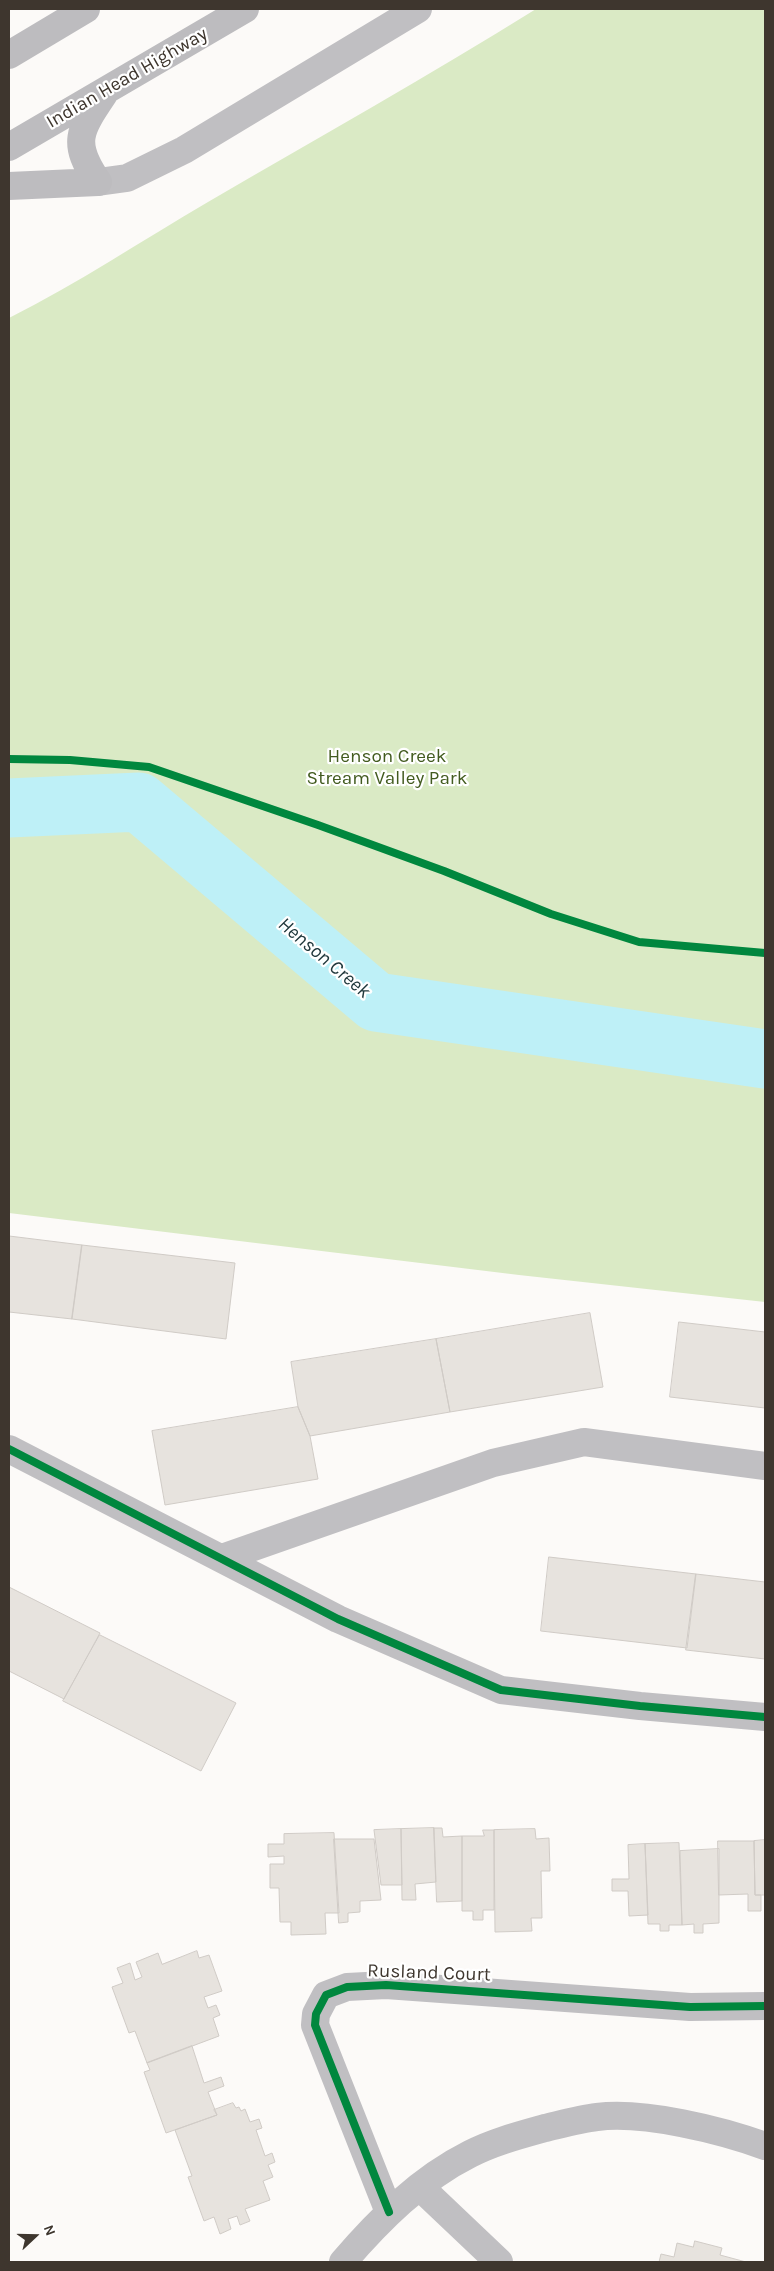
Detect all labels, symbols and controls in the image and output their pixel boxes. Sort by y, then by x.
street label: Indian Head Highway [42,23,212,133]
park label: Henson Creek Stream Valley Park [307,746,467,790]
water label: Henson Creek [273,912,375,1004]
street label: Rusland Court [367,1959,491,1987]
north arrow [10,2211,60,2261]
text: N [40,2223,59,2238]

